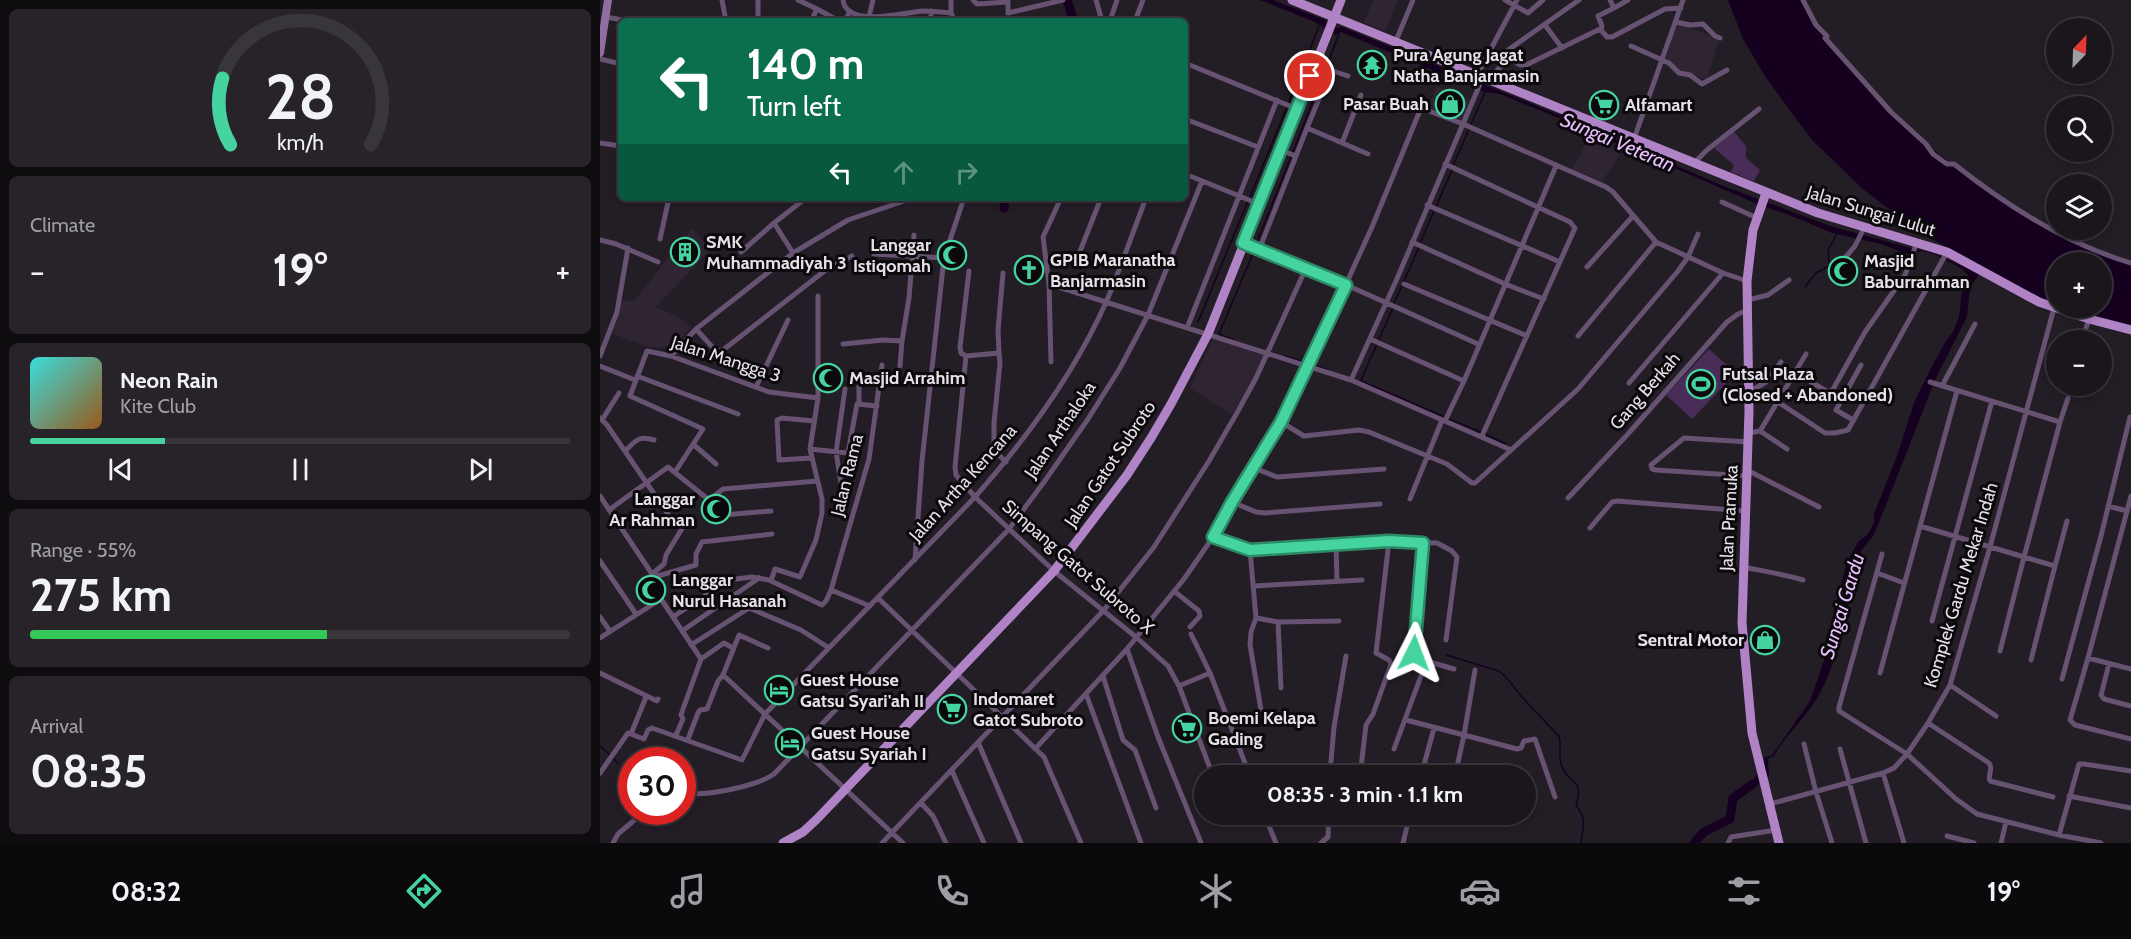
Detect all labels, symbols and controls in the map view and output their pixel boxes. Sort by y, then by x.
north arrow [2046,18,2112,84]
map controls [2046,18,2112,396]
text: 140 m [747,38,864,90]
icon: left [648,42,726,120]
place label: Pura Agung Jagat Natha Banjarmasin [1393,44,1539,87]
temple icon: Pura Agung Jagat Natha Banjarmasin [1356,49,1388,81]
pin [1284,50,1335,101]
text: 28 [265,59,335,135]
icon: arrive [1293,59,1326,92]
shop icon: Pasar Buah [1434,88,1466,120]
supermarket icon: Alfamart [1588,89,1620,121]
text: Turn left [747,90,841,123]
place label: Pasar Buah [1343,93,1429,115]
place label: Alfamart [1625,94,1693,116]
button: search [2046,96,2112,162]
water label: Sungai Veteran [1557,107,1679,177]
text: km/h [277,129,323,155]
icon: left [824,156,857,189]
icon: ahead [887,156,920,189]
icon: right [950,156,983,189]
button: layers [2046,174,2112,240]
street label: Jalan Sungai Lulut [1803,181,1938,241]
text: Climate [30,213,95,237]
place label: SMK Muhammadiyah 3 [706,231,847,274]
place label: Langgar Istiqomah [853,234,931,277]
building icon: SMK Muhammadiyah 3 [669,236,701,268]
mosque icon: Langgar Istiqomah [936,239,968,271]
text: 19° [273,243,327,297]
place label: GPIB Maranatha Banjarmasin [1050,249,1176,292]
place label: Masjid Baburrahman [1864,250,1970,293]
text: − [30,251,45,291]
text: + [555,251,570,291]
button: + [2046,252,2112,318]
church icon: GPIB Maranatha Banjarmasin [1013,254,1045,286]
mosque icon: Masjid Baburrahman [1827,255,1859,287]
button: − [2046,330,2112,396]
street label: Jalan Mangga 3 [668,331,783,387]
street label: Gang Berkah [1605,348,1685,434]
mosque icon: Masjid Arrahim [812,362,844,394]
place label: Futsal Plaza (Closed + Abandoned) [1722,363,1893,406]
text: Neon Rain [120,367,218,394]
place label: Masjid Arrahim [849,367,965,389]
sports icon: Futsal Plaza (Closed + Abandoned) [1685,368,1717,400]
street label: Jalan Arthaloka [1019,377,1101,483]
text: Kite Club [120,394,196,418]
street label: Jalan Gatot Subroto [1059,397,1160,532]
street label: Jalan Artha Kencana [904,420,1021,547]
street label: Jalan Rama [826,431,868,519]
icon: previous [104,453,137,486]
icon: pause [284,453,317,486]
icon: next [464,453,497,486]
street label: Jalan Pramuka [1715,464,1743,573]
street label: Komplek Gardu Mekar Indah [1919,480,2003,690]
place label: Langgar Ar Rahman [609,488,695,531]
mosque icon: Langgar Ar Rahman [700,493,732,525]
street label: Simpang Gatot Subroto X [998,495,1159,639]
text: Range · 55% [30,538,136,562]
water label: Sungai Gardu [1815,550,1869,661]
text: 275 km [30,568,172,622]
place label: Langgar Nurul Hasanah [672,569,786,612]
mosque icon: Langgar Nurul Hasanah [635,574,667,606]
position arrow [1382,621,1446,685]
shop icon: Sentral Motor [1749,624,1781,656]
place label: Sentral Motor [1637,629,1744,651]
place label: Guest House Gatsu Syari'ah II [800,669,924,712]
hotel icon: Guest House Gatsu Syari'ah II [763,674,795,706]
place label: Indomaret Gatot Subroto [973,688,1083,731]
supermarket icon: Indomaret Gatot Subroto [936,693,968,725]
place label: Boemi Kelapa Gading [1208,707,1316,750]
supermarket icon: Boemi Kelapa Gading [1171,712,1203,744]
text: Arrival [30,714,83,738]
place label: Guest House Gatsu Syariah I [811,722,927,765]
hotel icon: Guest House Gatsu Syariah I [774,727,806,759]
text: 08:35 [30,744,147,798]
speed limit sign: 30 [618,747,696,825]
text: 08:35 · 3 min · 1.1 km [1267,781,1463,808]
icon: directions [403,870,445,912]
icon: music [667,870,709,912]
icon: phone [931,870,973,912]
icon: climate [1195,870,1237,912]
icon: car [1459,870,1501,912]
icon: filters [1723,870,1765,912]
text: 08:32 [111,875,181,908]
text: 19° [1987,875,2020,908]

